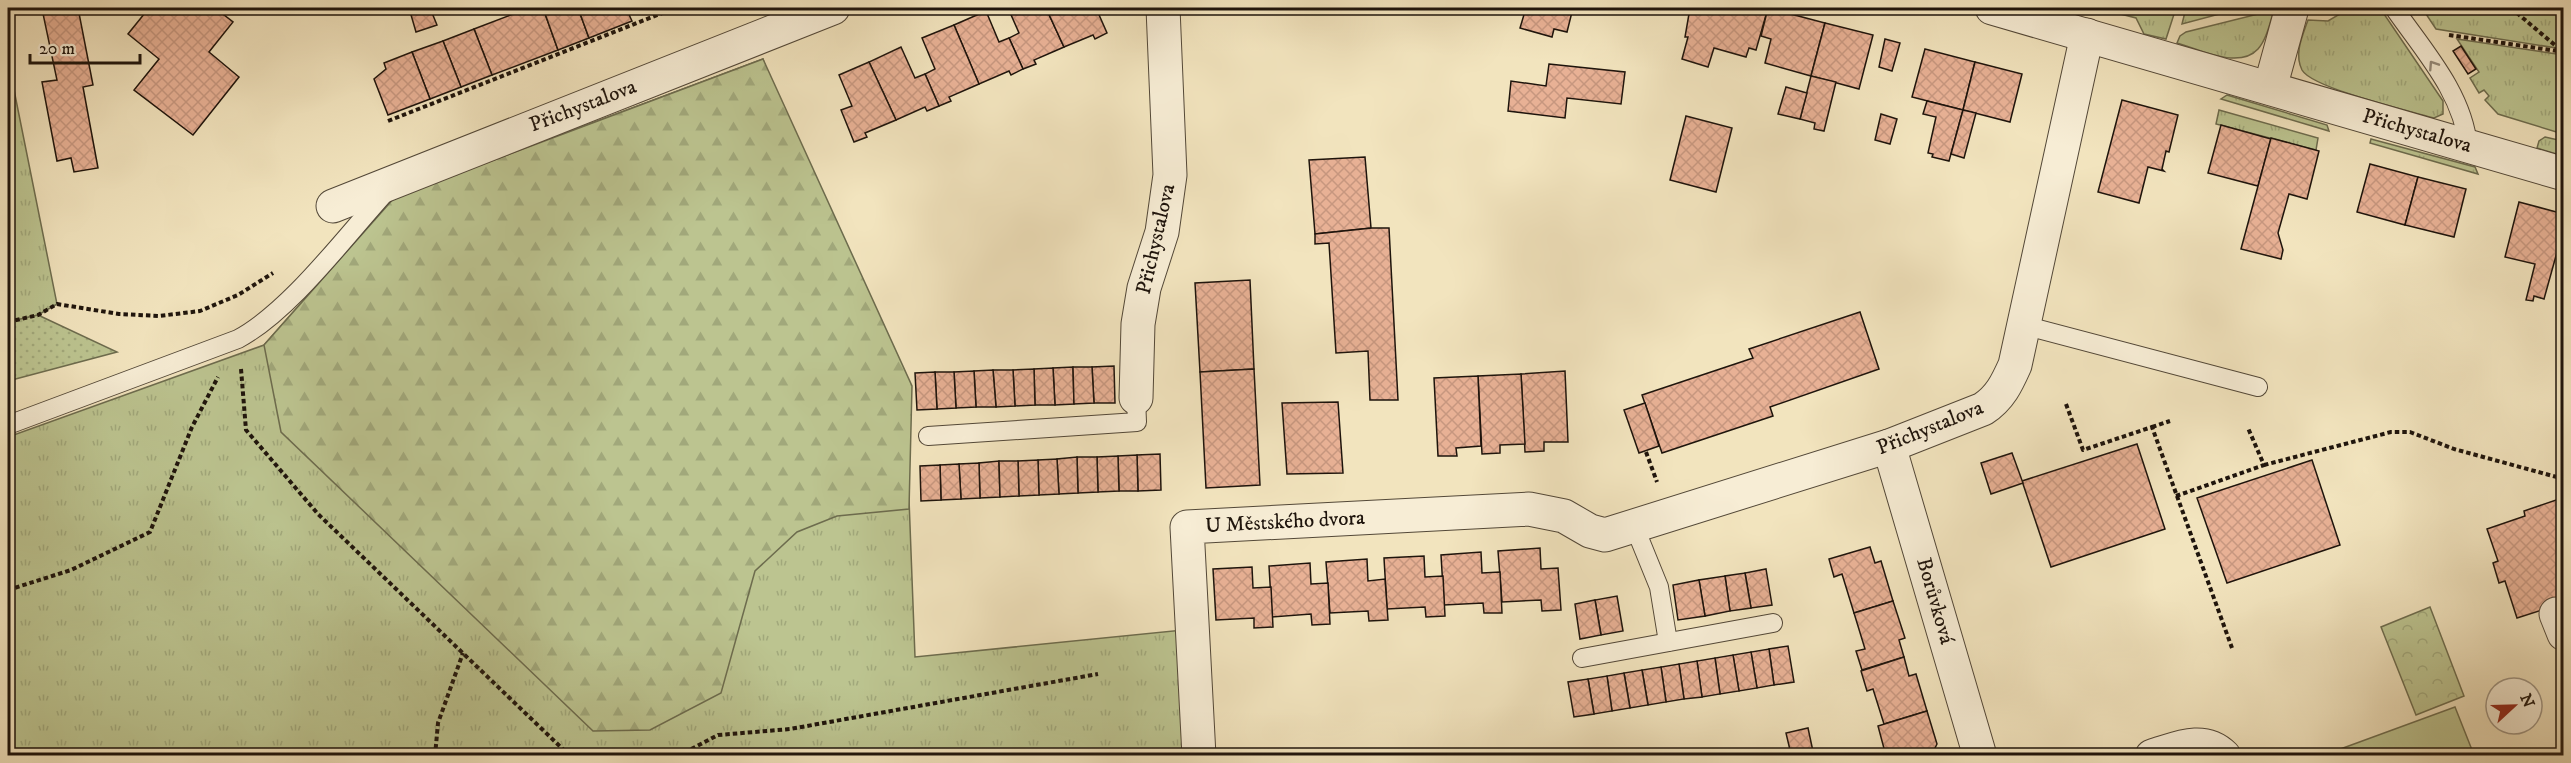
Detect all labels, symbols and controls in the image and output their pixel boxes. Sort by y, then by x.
scale bar [30,27,140,65]
text: 20 m [39,38,75,60]
one-way arrow [2429,61,2440,72]
street label: Přichystalova [526,74,640,138]
street label: Přichystalova [2359,103,2475,159]
street label: Přichystalova [1131,181,1181,297]
street label: Přichystalova [1873,395,1987,461]
street label: U Městského dvora [1204,505,1366,539]
street label: Borůvková [1910,555,1960,647]
north arrow [2484,676,2544,736]
text: N [2515,691,2539,711]

